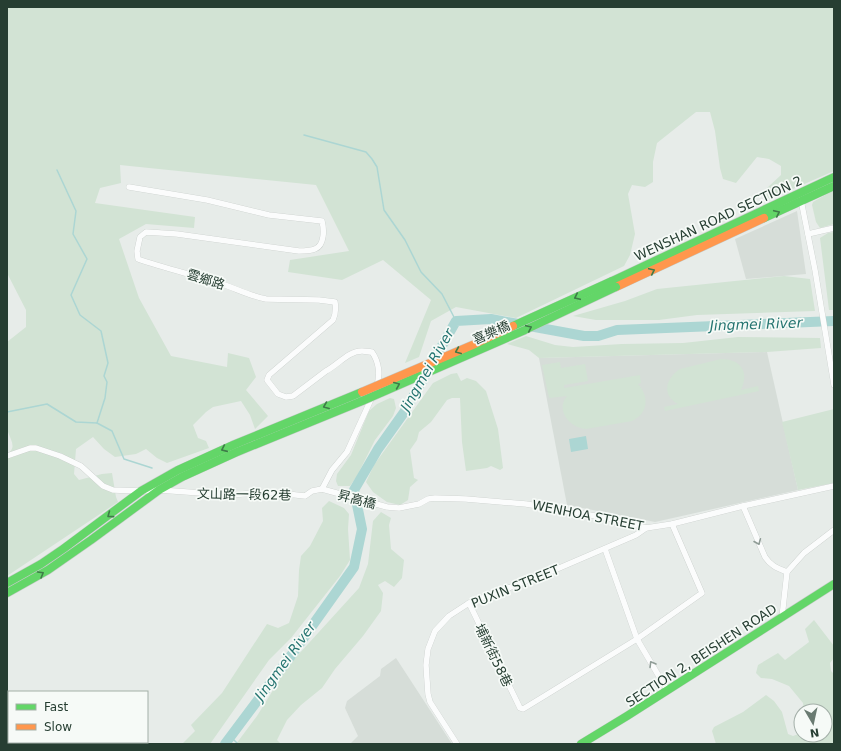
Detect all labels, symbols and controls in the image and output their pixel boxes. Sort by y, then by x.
street label: WENSHAN ROAD SECTION 2 [632,173,804,264]
one-way arrow [773,209,780,217]
street label: 雲鄉路 [185,267,227,292]
one-way arrow [647,268,655,276]
one-way arrow [573,292,581,300]
water label: Jingmei River [706,314,804,334]
street label: 喜樂橋 [470,318,512,347]
water label: Jingmei River [395,325,458,417]
one-way arrow [525,325,533,333]
one-way arrow [455,346,463,354]
one-way arrow [394,382,401,390]
one-way arrow [323,402,330,410]
one-way arrow [221,444,229,452]
street label: 文山路一段62巷 [197,486,291,503]
street label: 昇高橋 [336,487,378,512]
street label: WENHOA STREET [531,497,645,534]
one-way arrow [108,510,115,517]
one-way arrow [753,538,761,545]
street label: PUXIN STREET [469,562,561,611]
one-way arrow [37,572,44,579]
street label: SECTION 2, BEISHEN ROAD [623,601,780,710]
water label: Jingmei River [250,618,319,706]
street label: 埔新街58巷 [472,621,515,689]
one-way arrow [650,661,657,669]
legend [8,691,148,743]
text: Fast [44,700,68,714]
north arrow [793,703,833,743]
text: Slow [44,720,72,734]
text: N [809,725,820,740]

